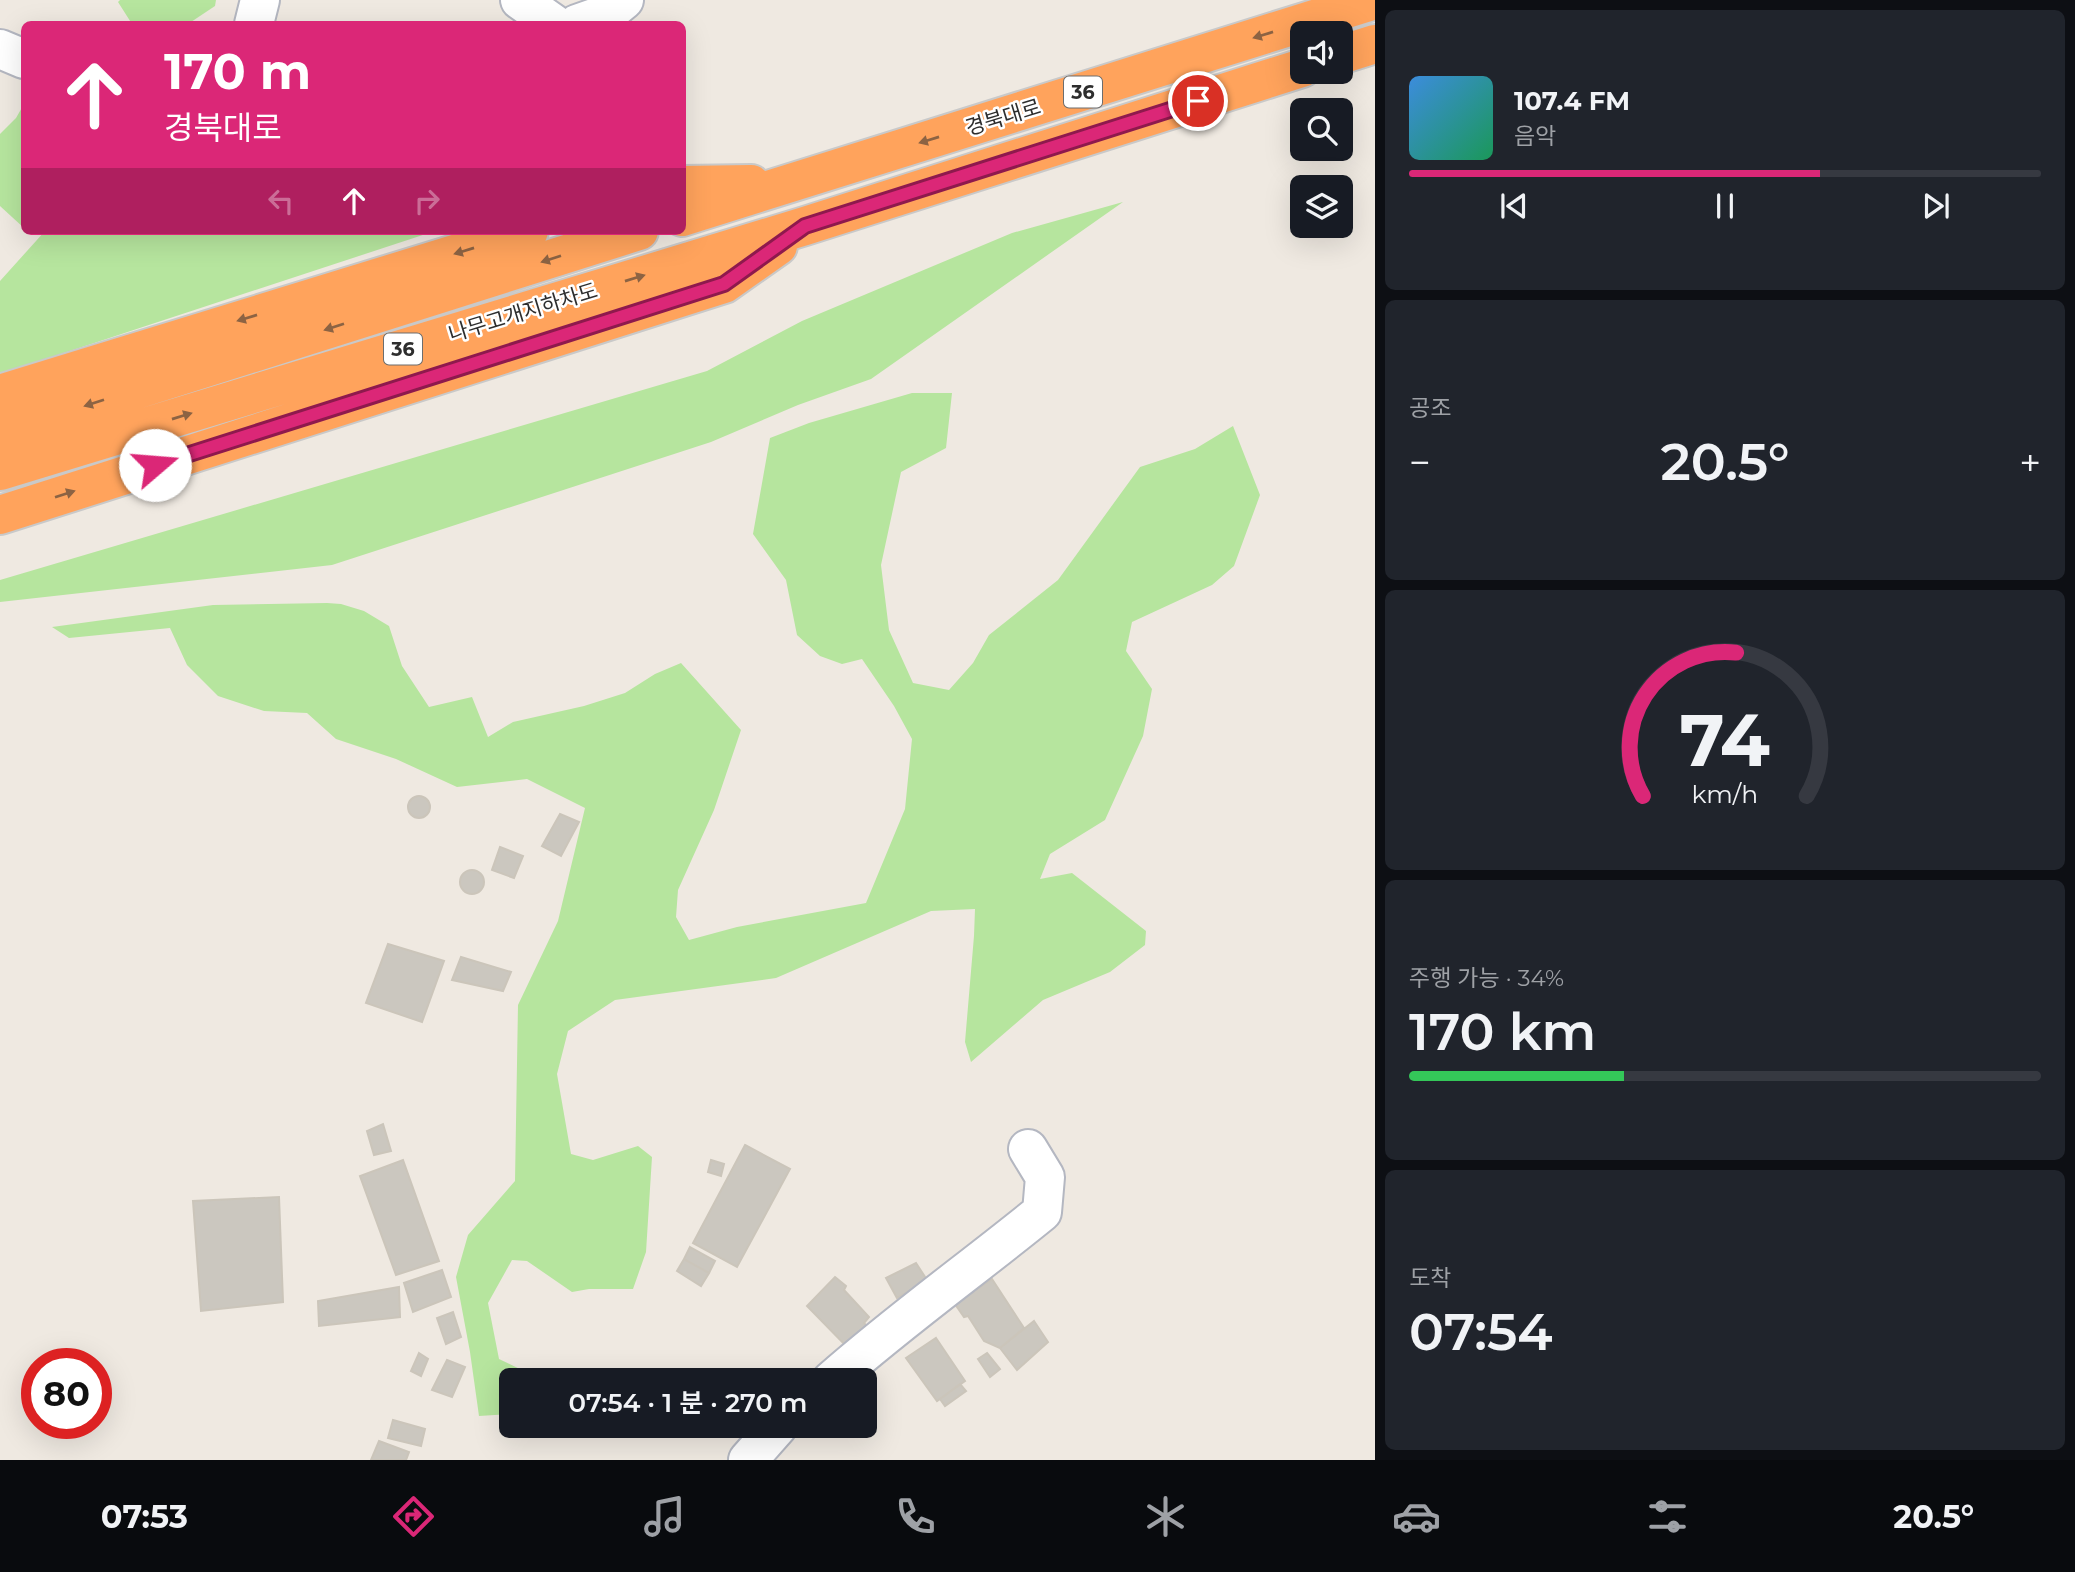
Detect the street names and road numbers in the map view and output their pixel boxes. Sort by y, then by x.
road number: 36 [1064,76,1102,108]
street label: 경북대로 [962,94,1044,140]
street label: 나무고개지하차도 [445,277,601,347]
road number: 36 [384,334,422,364]

